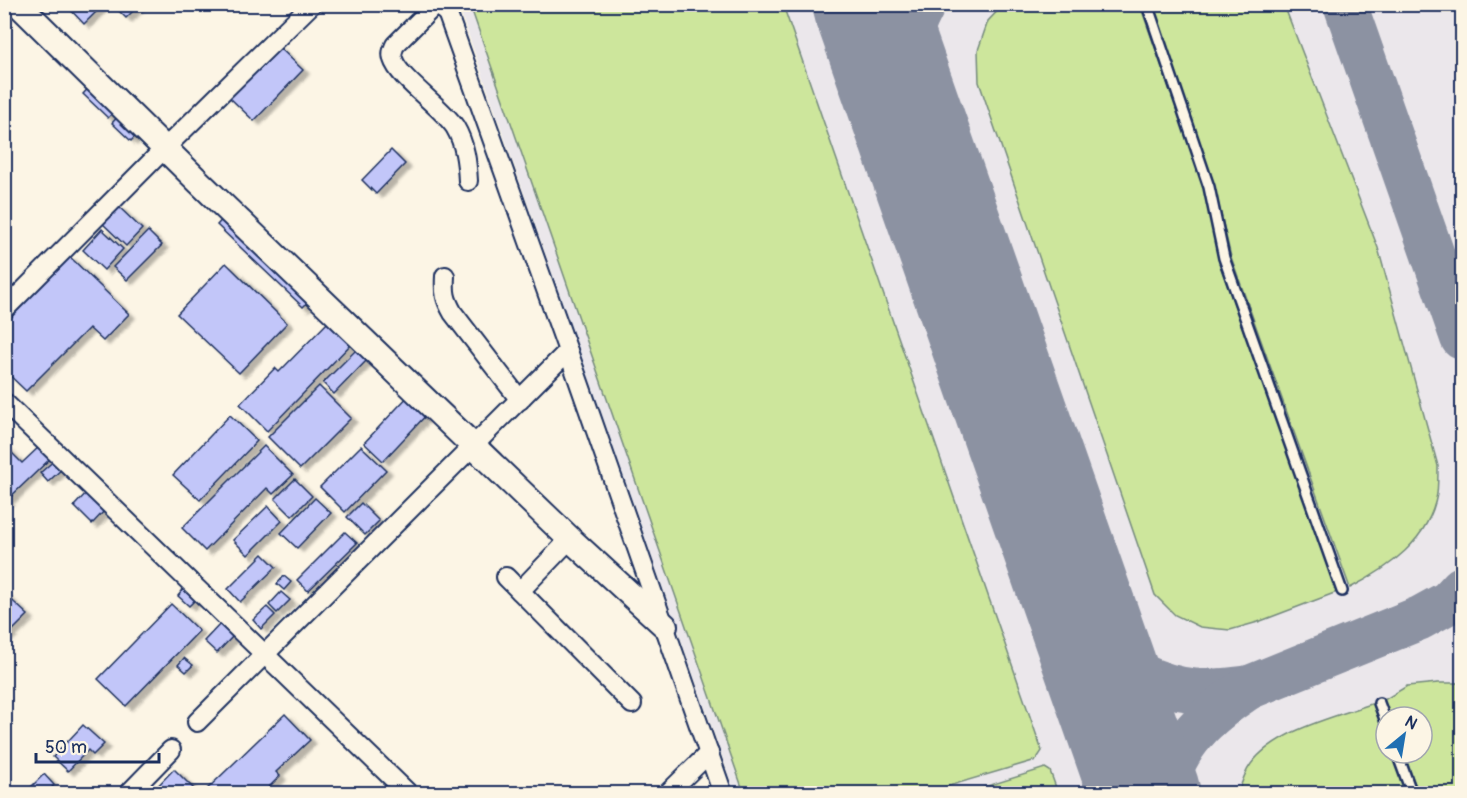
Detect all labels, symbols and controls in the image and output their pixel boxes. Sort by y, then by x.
north arrow [1374,705,1434,765]
text: N [1401,712,1421,734]
scale bar [36,726,159,764]
text: 50 m [45,736,87,759]

